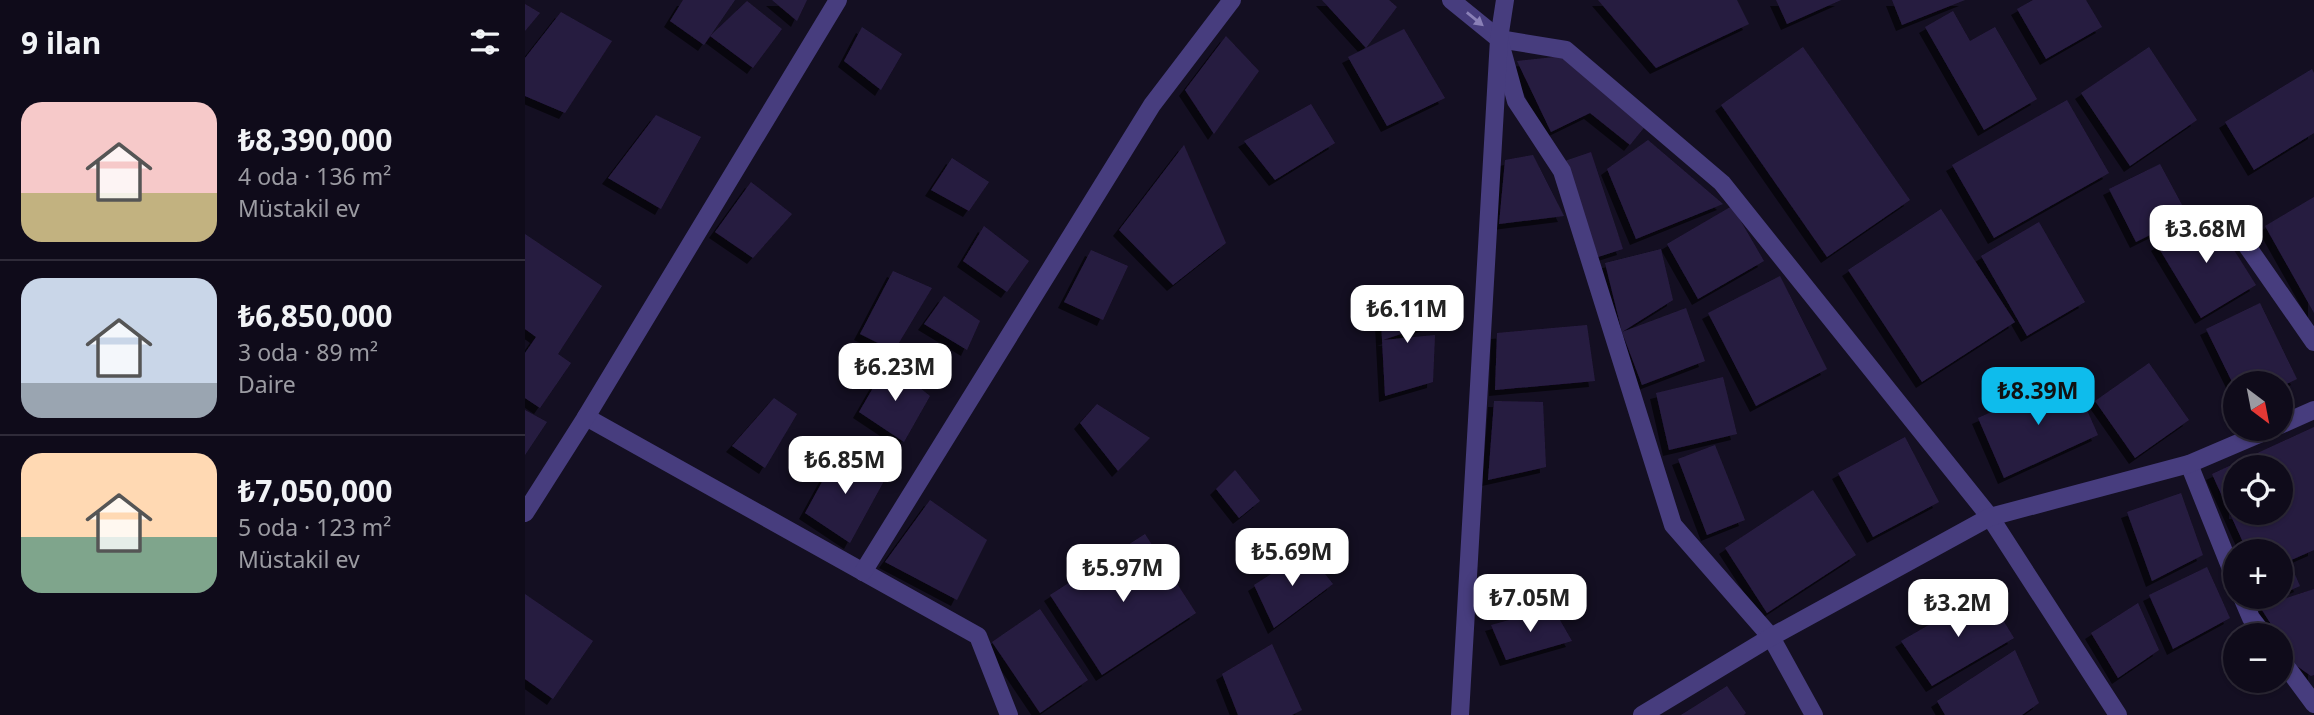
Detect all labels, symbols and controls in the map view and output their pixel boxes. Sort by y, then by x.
one-way arrow [1465,12,1483,27]
text: 9 ilan [21,22,101,63]
icon: filters [466,23,504,61]
text: ₺8,390,000 [238,119,392,160]
icon: home [77,130,161,214]
text: 4 oda · 136 m² [238,160,391,192]
text: Müstakil ev [238,192,360,224]
pin: ₺3.68M [2149,205,2263,265]
text: ₺3.68M [2166,212,2246,244]
pin: ₺6.11M [1350,286,1464,345]
text: ₺6.11M [1367,292,1447,324]
text: ₺6,850,000 [238,295,392,336]
icon: home [77,306,161,390]
text: 3 oda · 89 m² [238,336,378,368]
pin: ₺6.23M [838,344,952,403]
text: ₺6.23M [855,350,935,382]
text: Daire [238,368,296,400]
pin: ₺8.39M [1981,368,2095,427]
north arrow [2223,371,2293,441]
map controls [2223,371,2293,693]
text: ₺8.39M [1998,374,2078,406]
pin: ₺6.85M [788,436,902,496]
text: ₺6.85M [805,443,885,475]
button: locate [2223,455,2293,525]
text: ₺7,050,000 [238,470,392,511]
icon: home [77,481,161,565]
text: 5 oda · 123 m² [238,511,391,543]
pin: ₺5.69M [1235,528,1349,588]
text: ₺5.69M [1252,535,1332,567]
button: + [2223,539,2293,609]
text: Müstakil ev [238,543,360,575]
pin: ₺5.97M [1066,544,1180,604]
text: ₺5.97M [1083,551,1163,583]
pin: ₺7.05M [1473,574,1587,634]
pin: ₺3.2M [1909,580,2007,639]
text: ₺7.05M [1490,581,1570,613]
text: ₺3.2M [1924,586,1992,618]
button: − [2223,623,2293,693]

